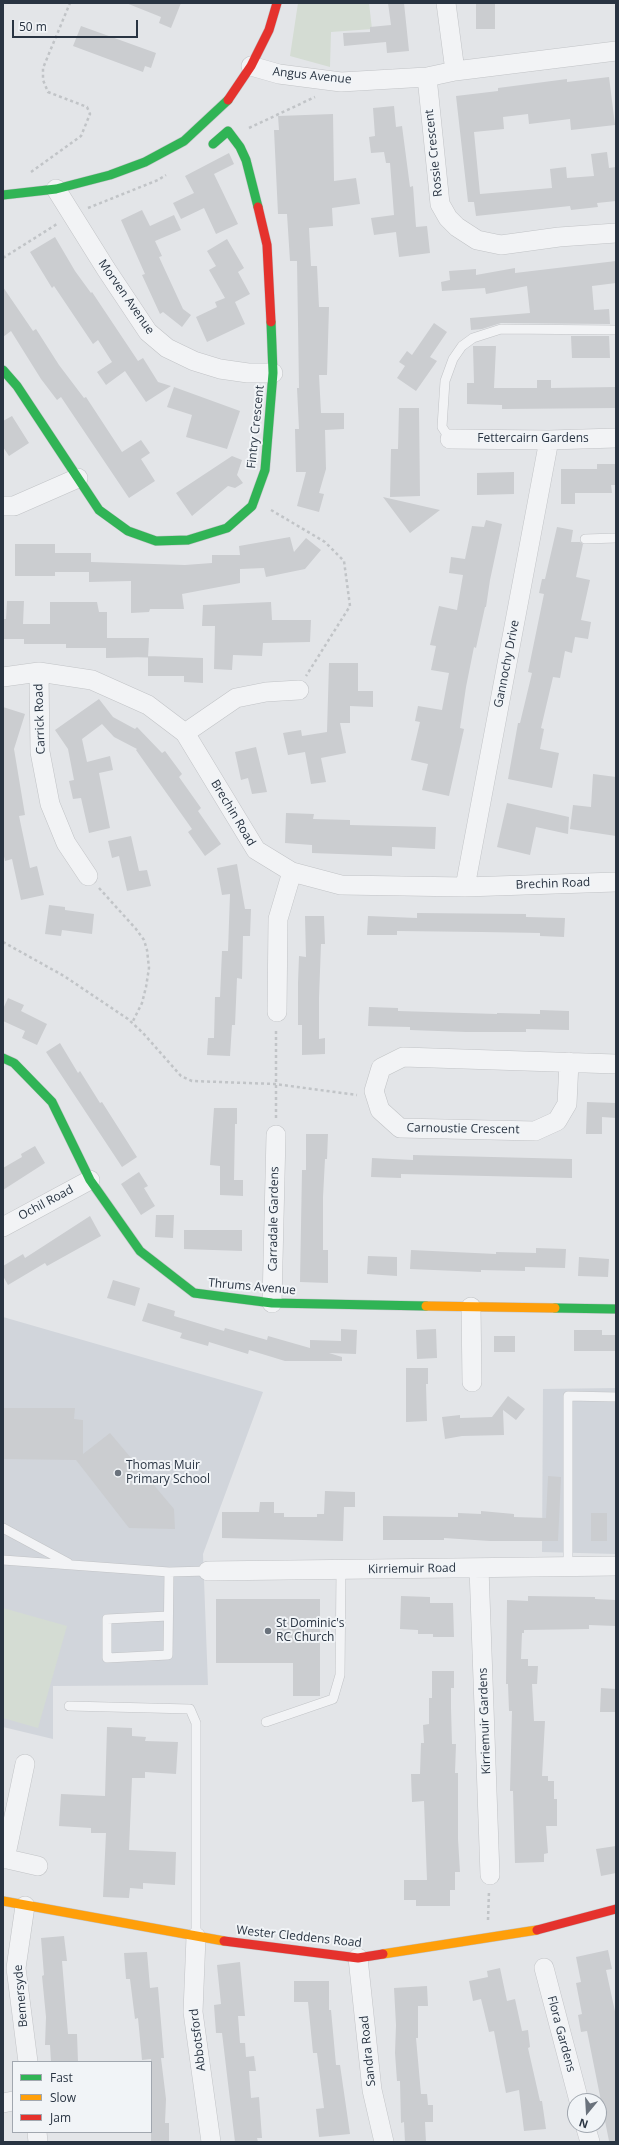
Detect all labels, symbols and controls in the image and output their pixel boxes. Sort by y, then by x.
scale bar [14,12,140,38]
text: 50 m [19,18,47,35]
street label: Angus Avenue [272,65,352,87]
street label: Rossie Crescent [422,108,446,198]
street label: Morven Avenue [95,257,157,337]
street label: Fintry Crescent [244,385,268,469]
street label: Fettercairn Gardens [477,432,589,446]
street label: Gannochy Drive [491,619,523,709]
street label: Carrick Road [32,683,48,755]
street label: Brechin Road [208,777,258,849]
street label: Brechin Road [515,876,591,892]
street label: Carnoustie Crescent [406,1121,520,1137]
street label: Carradale Gardens [266,1166,282,1272]
street label: Ochil Road [16,1182,76,1224]
street label: Thrums Avenue [208,1276,296,1298]
place label: Thomas Muir Primary School [126,1459,210,1487]
marker: Thomas Muir Primary School [113,1468,123,1478]
street label: Kirriemuir Road [368,1561,456,1577]
place label: St Dominic's RC Church [276,1617,345,1645]
marker: St Dominic's RC Church [263,1626,273,1636]
street label: Kirriemuir Gardens [476,1667,494,1775]
street label: Wester Cleddens Road [236,1923,362,1951]
street label: Bemersyde [11,1964,31,2028]
street label: Flora Gardens [544,1994,578,2074]
street label: Abbotsford [187,2008,209,2072]
street label: Sandra Road [357,2015,379,2087]
legend [12,2061,152,2133]
text: Fast [50,2069,73,2086]
text: Slow [50,2089,76,2106]
north arrow [567,2093,607,2133]
text: Jam [50,2109,71,2126]
text: N [577,2115,590,2132]

